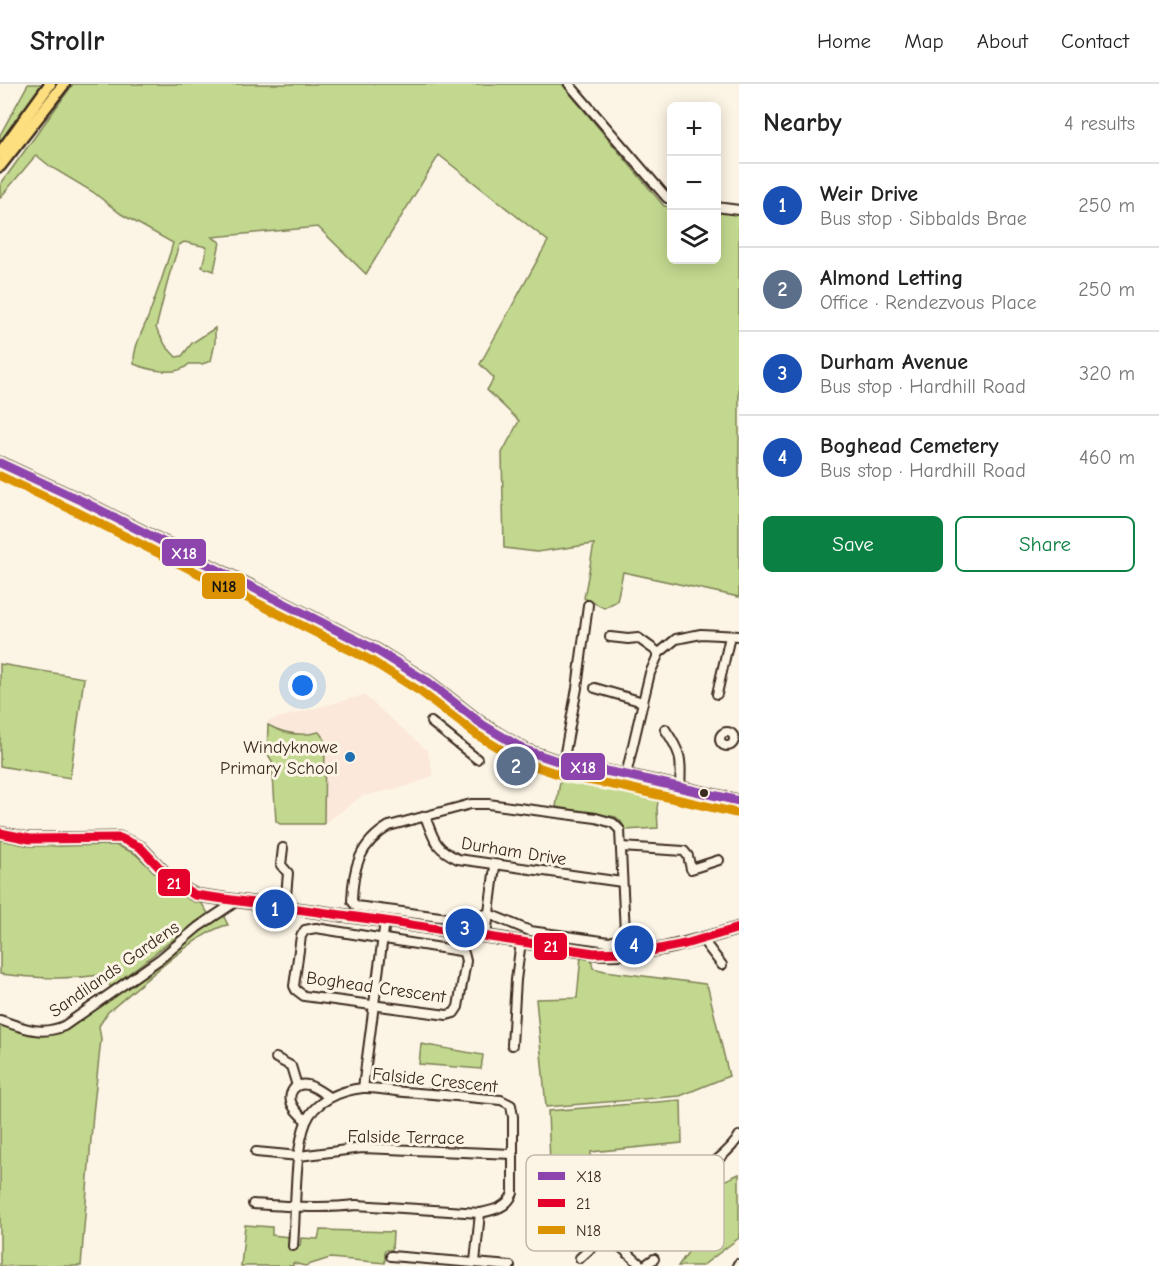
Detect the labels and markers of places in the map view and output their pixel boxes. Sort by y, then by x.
place label: Windyknowe Primary School [220,737,338,779]
pin: 2 [496,744,536,788]
marker: Windyknowe Primary School [343,750,357,764]
unlabelled marker [698,787,710,799]
pin: 1 [256,886,294,932]
pin: 3 [446,906,484,950]
pin: 4 [614,922,654,968]

